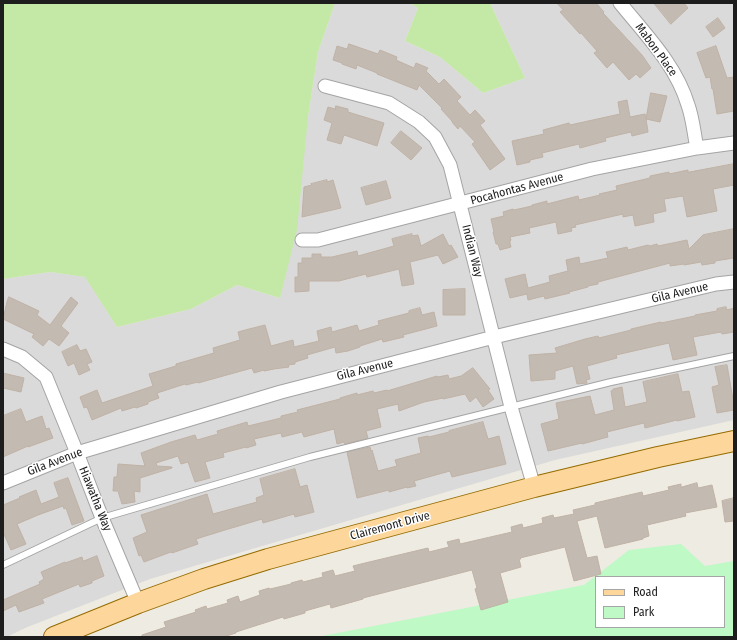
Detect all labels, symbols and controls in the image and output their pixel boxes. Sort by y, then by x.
street label: Mabon Place [632,21,680,79]
street label: Pocahontas Avenue [469,170,565,208]
street label: Indian Way [459,223,485,279]
street label: Gila Avenue [650,279,710,307]
street label: Gila Avenue [335,356,395,384]
street label: Gila Avenue [25,445,85,479]
street label: Hiawatha Way [76,465,114,533]
street label: Clairemont Drive [349,508,431,544]
legend [595,576,725,628]
text: Road [633,585,658,599]
text: Park [633,605,654,619]

